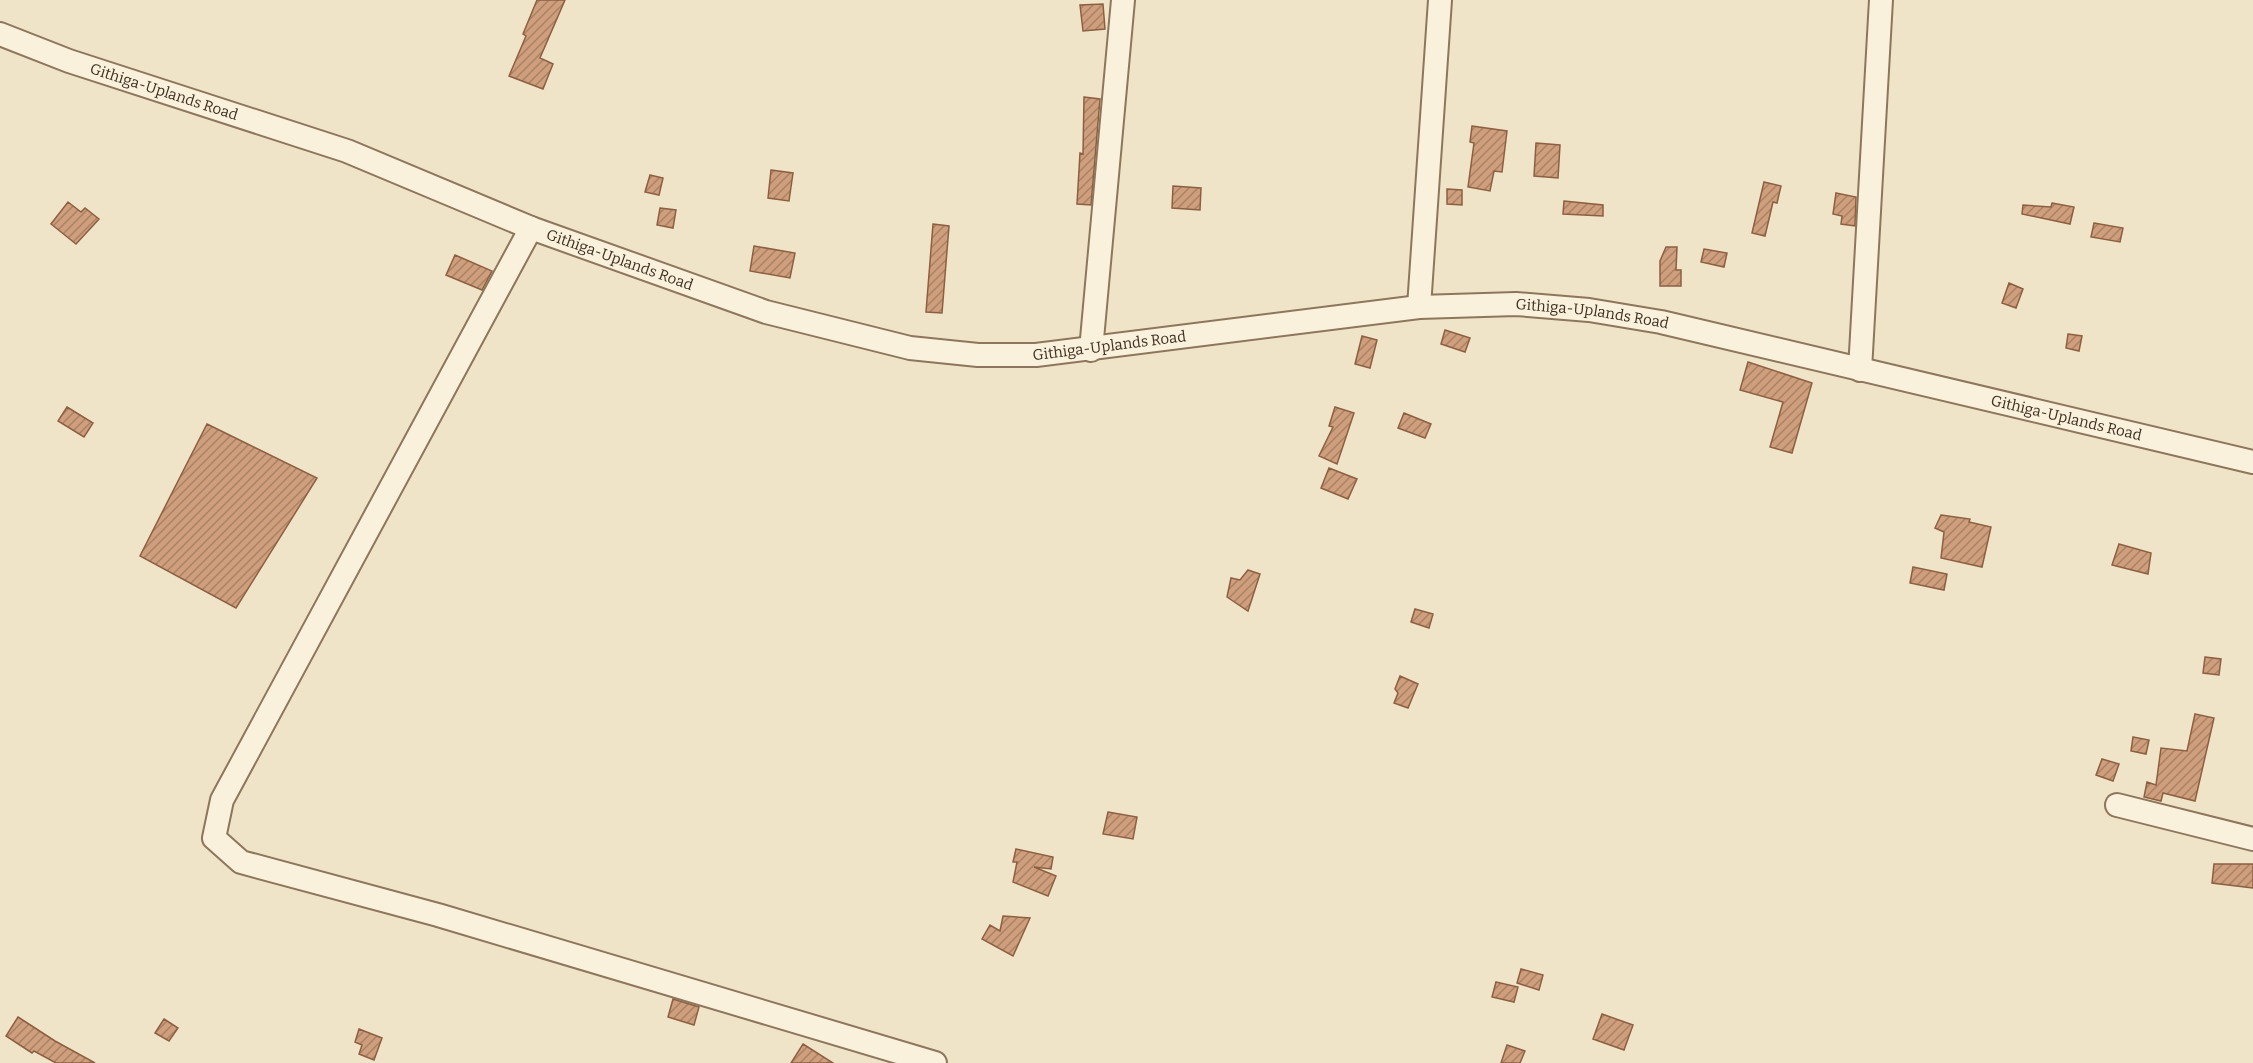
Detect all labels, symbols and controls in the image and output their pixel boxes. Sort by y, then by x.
street label: Githiga-Uplands Road [88,59,240,124]
street label: Githiga-Uplands Road [544,225,696,294]
street label: Githiga-Uplands Road [1515,295,1671,333]
street label: Githiga-Uplands Road [1032,327,1187,364]
street label: Githiga-Uplands Road [1989,391,2144,444]

